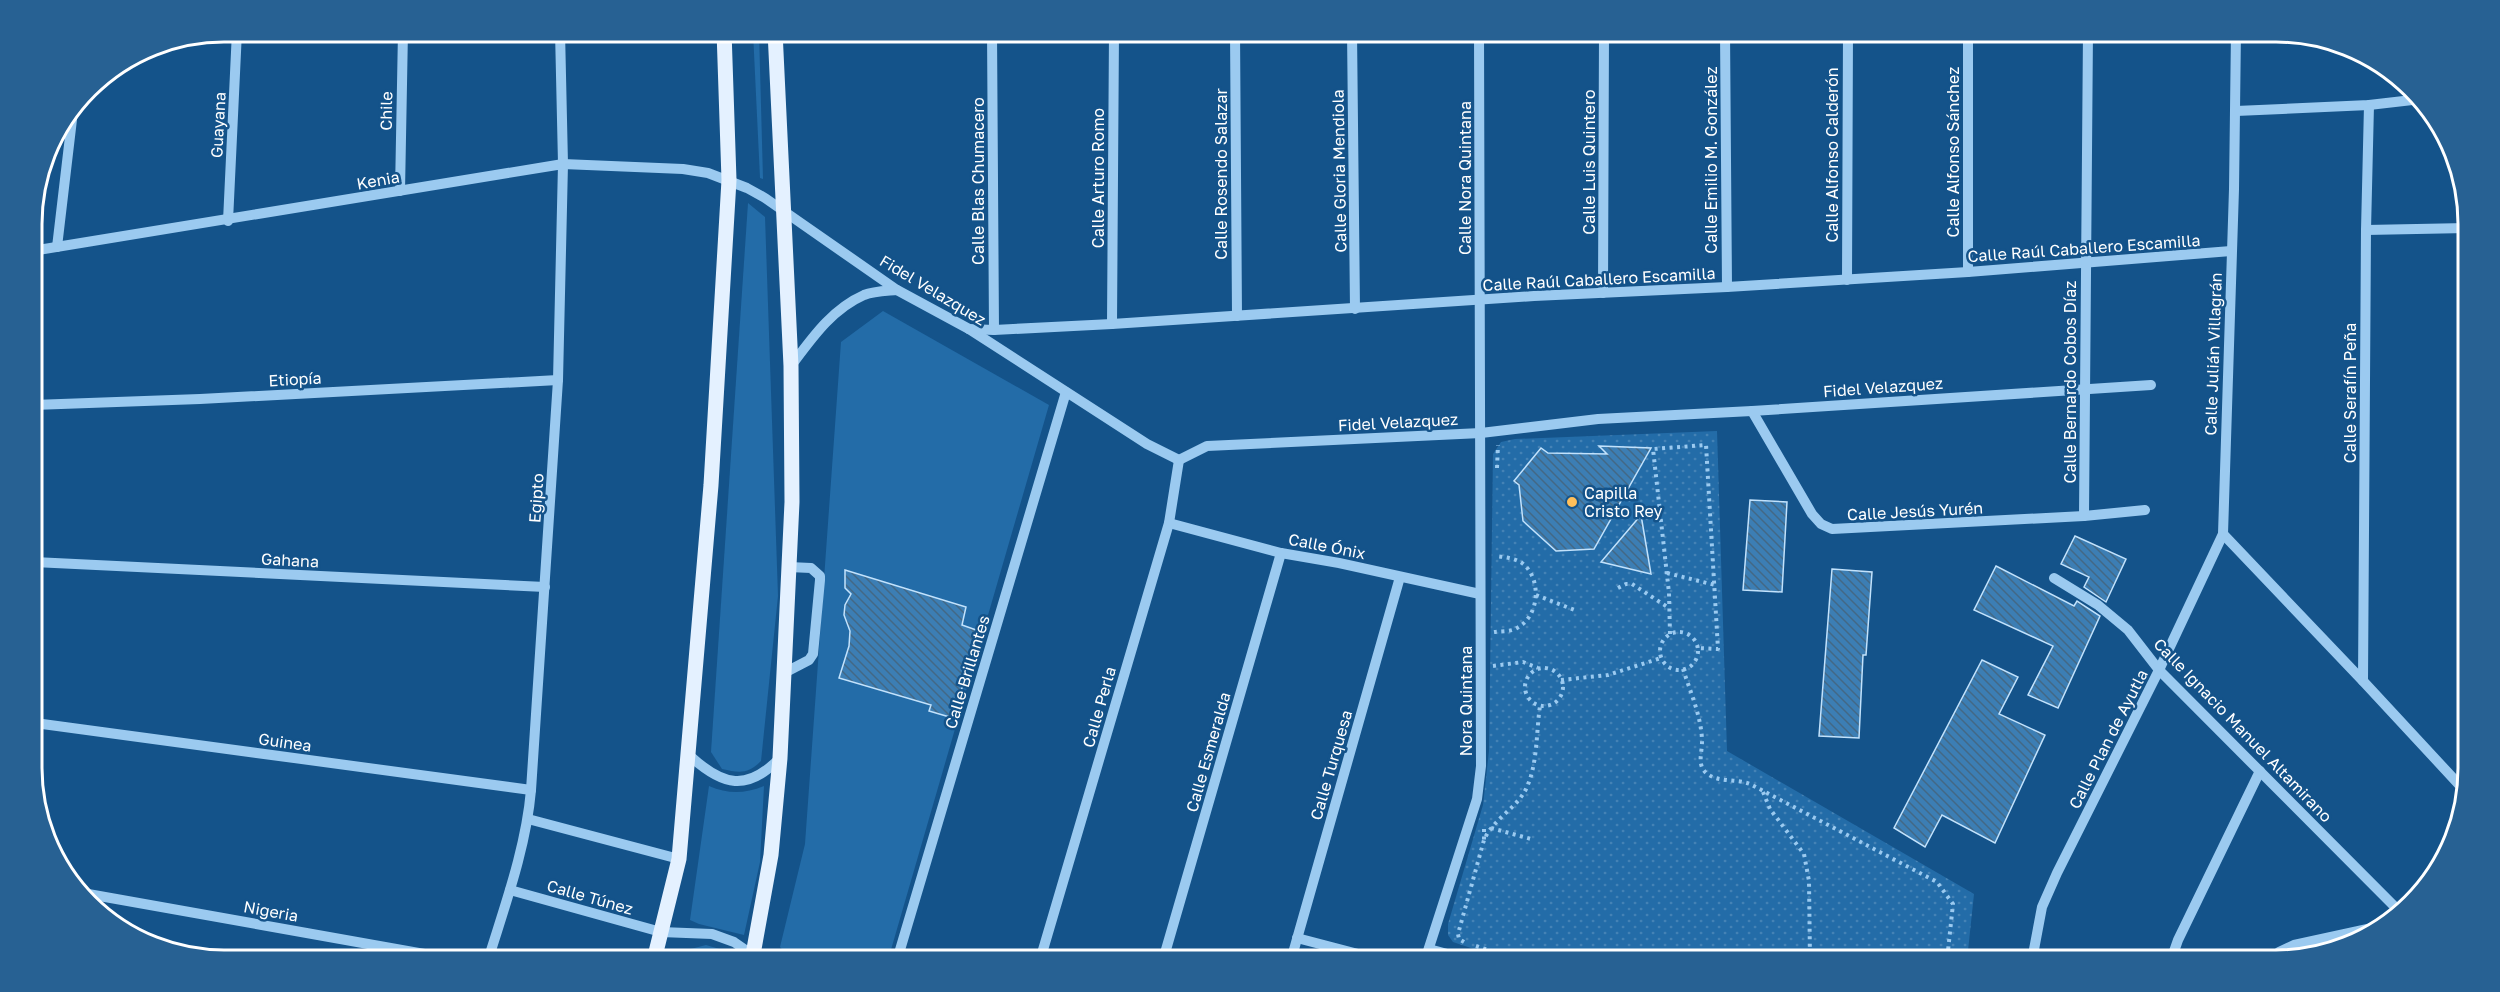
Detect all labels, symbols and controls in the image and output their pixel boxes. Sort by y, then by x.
street label: Calle Emilio M. González [1701,66,1721,254]
street label: Calle Alfonso Calderón [1822,67,1842,243]
street label: Calle Alfonso Sánchez [1943,67,1963,237]
street label: Calle Rosendo Salazar [1211,88,1231,260]
street label: Calle Gloria Mendiola [1328,89,1350,253]
street label: Calle Luis Quintero [1579,89,1599,235]
street label: Guayana [206,91,230,159]
street label: Chile [376,91,396,131]
street label: Calle Blas Chumacero [968,97,988,265]
street label: Calle Nora Quintana [1455,101,1475,255]
street label: Calle Arturo Romo [1088,108,1108,248]
street label: Kenia [355,166,401,194]
street label: Calle Raúl Caballero Escamilla [1967,230,2201,266]
street label: Fidel Velazquez [876,250,990,330]
street label: Calle Raúl Caballero Escamilla [1482,263,1716,295]
street label: Calle Julián Villagrán [2200,272,2226,436]
street label: Calle Bernardo Cobos Díaz [2060,280,2080,484]
street label: Calle Serafín Peña [2340,323,2360,463]
street label: Etiopía [268,368,322,390]
street label: Fidel Velazquez [1822,373,1944,401]
street label: Fidel Velazquez [1337,409,1459,435]
street label: Egipto [524,473,548,523]
place label: Capilla Cristo Rey [1584,483,1663,521]
marker: Capilla Cristo Rey [1565,495,1579,509]
street label: Calle Jesús Yurén [1846,497,1984,525]
street label: Calle Ónix [1287,529,1367,563]
street label: Gahana [260,548,320,572]
street label: Calle Brillantes [940,613,994,731]
street label: Calle Ignacio Manuel Altamirano [2150,634,2336,826]
street label: Nora Quintana [1456,646,1476,756]
street label: Calle Perla [1078,664,1120,750]
street label: Calle Plan de Ayutla [2064,666,2152,812]
street label: Calle Esmeralda [1181,690,1235,814]
street label: Calle Turquesa [1306,708,1356,822]
street label: Guinea [257,728,313,756]
street label: Calle Túnez [545,875,635,919]
street label: Nigeria [242,896,300,926]

